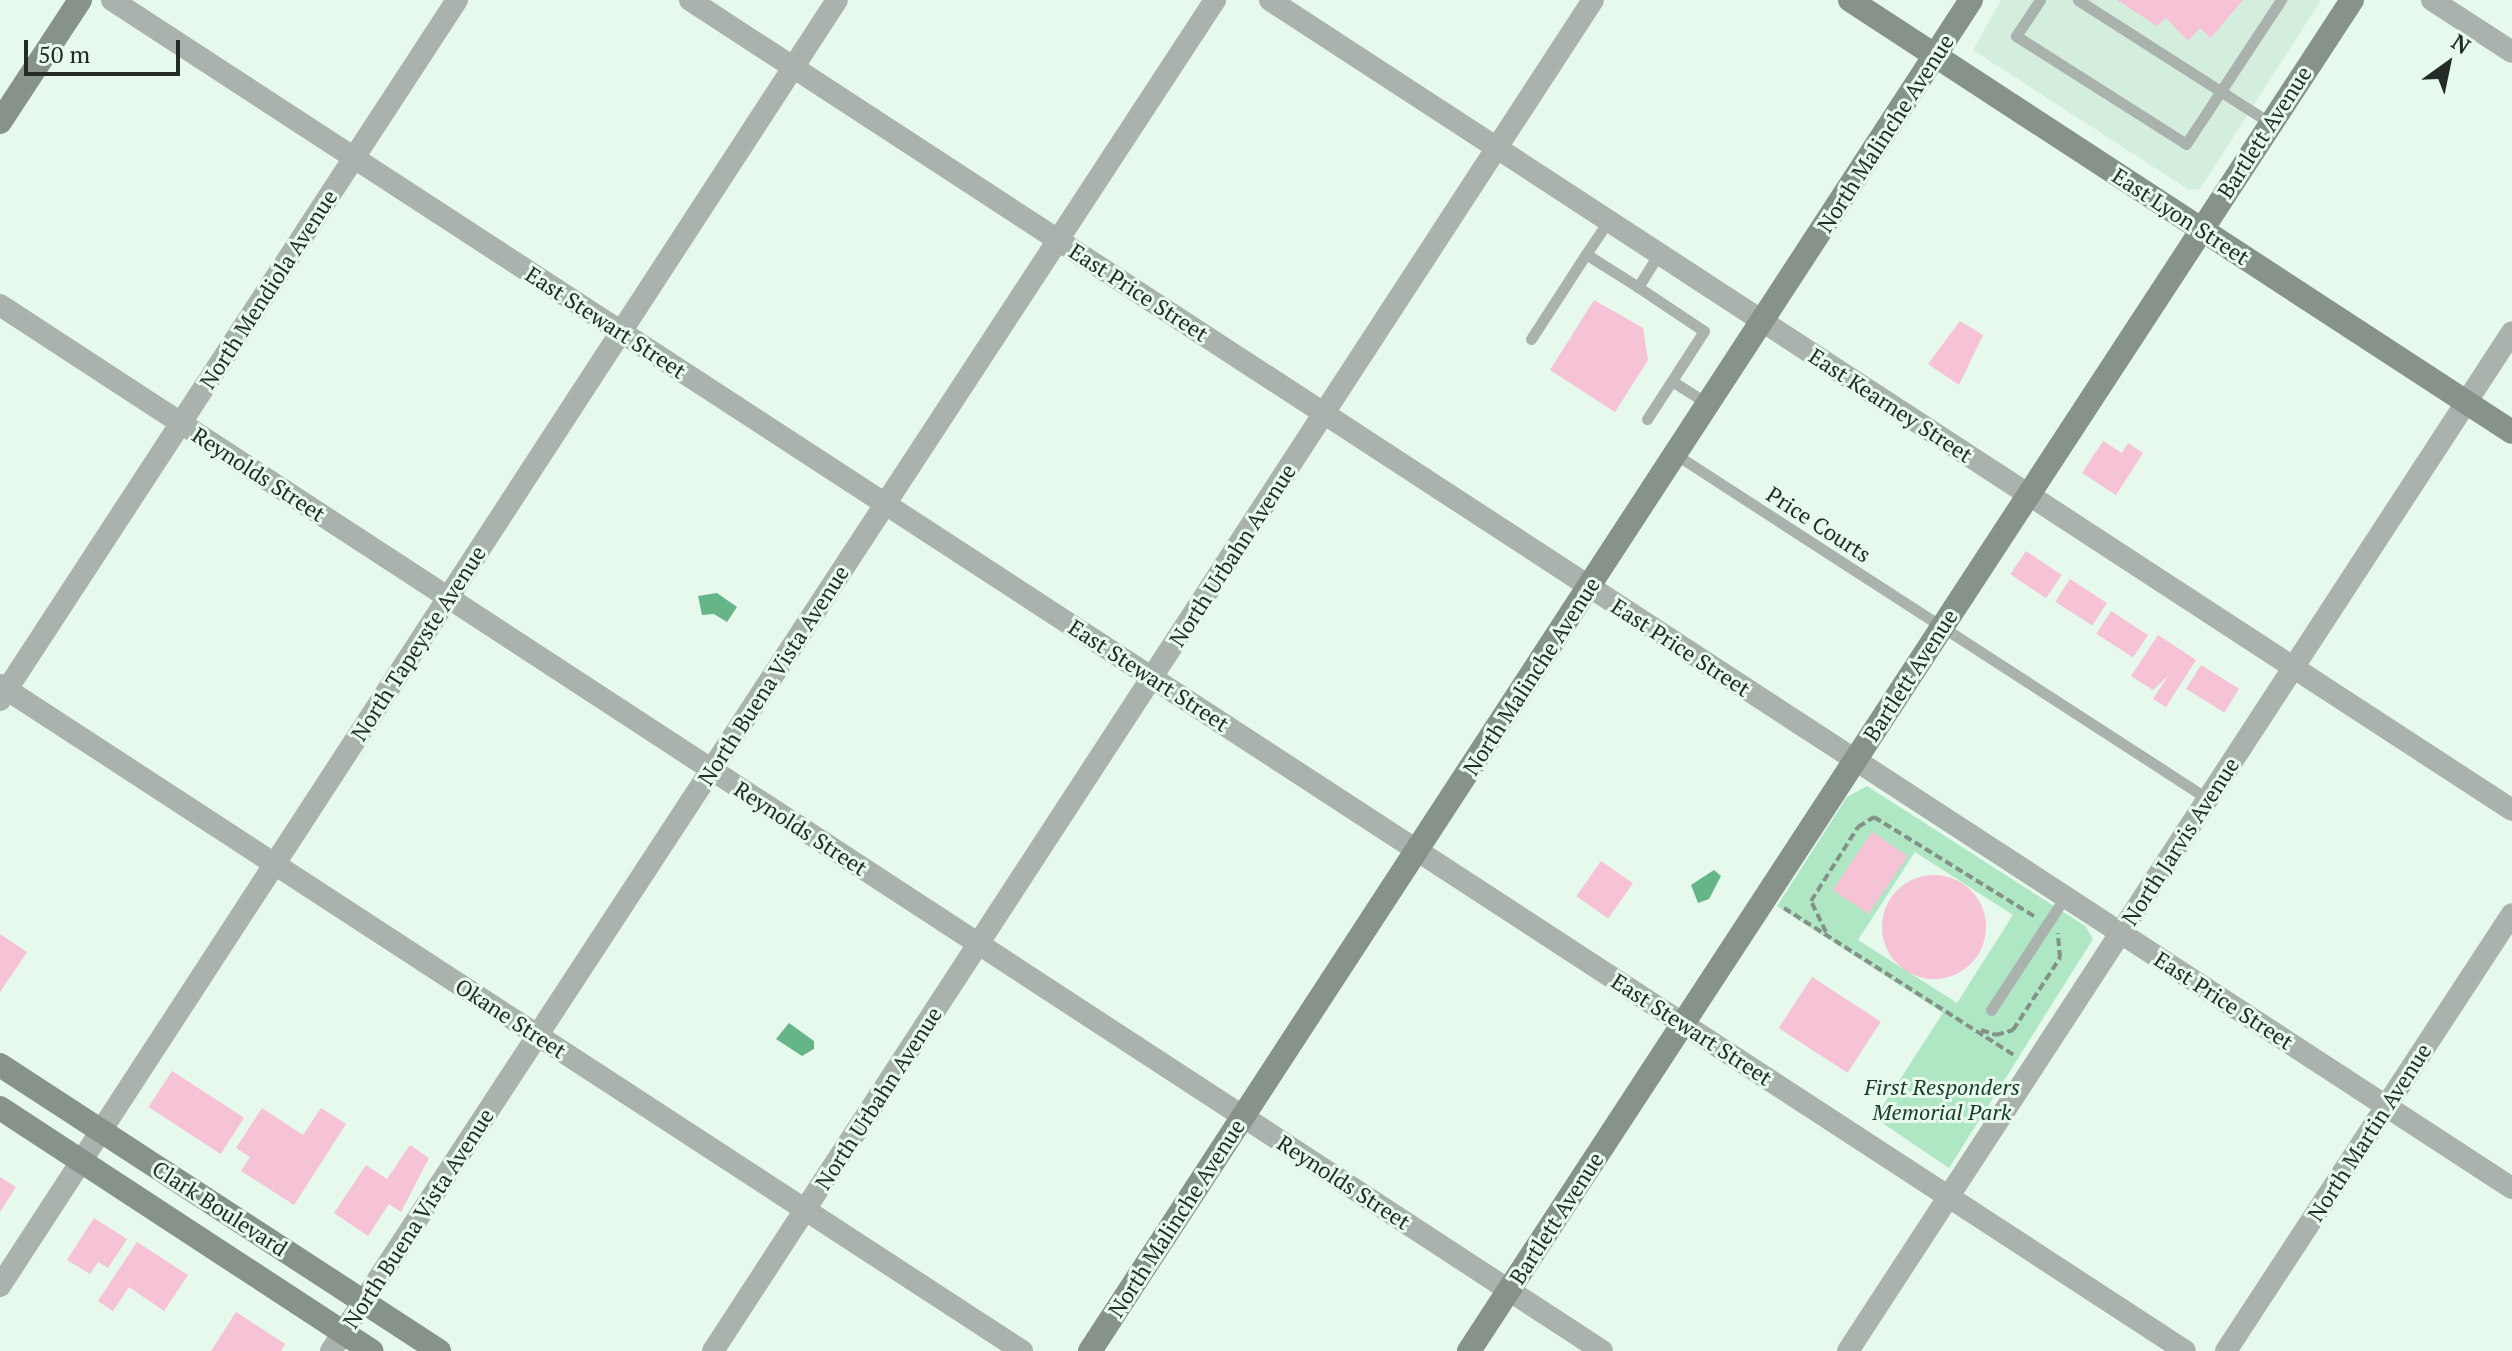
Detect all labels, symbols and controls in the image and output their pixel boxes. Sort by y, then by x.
scale bar [28,24,184,74]
north arrow [2408,24,2488,104]
text: N [2446,27,2476,60]
street label: North Malinche Avenue [1811,29,1959,237]
text: 50 m [38,38,90,70]
street label: Bartlett Avenue [2211,61,2317,203]
street label: East Lyon Street [2108,162,2254,270]
street label: North Mendiola Avenue [194,184,342,394]
street label: East Price Street [1065,237,1213,347]
street label: East Stewart Street [521,260,691,384]
street label: East Kearney Street [1804,342,1978,468]
street label: Reynolds Street [188,421,330,527]
street label: North Urbahn Avenue [1163,459,1301,651]
street label: Price Courts [1762,481,1876,567]
street label: North Tapeyste Avenue [345,540,491,746]
street label: North Buena Vista Avenue [692,560,854,790]
street label: North Malinche Avenue [1457,572,1605,780]
street label: East Price Street [1607,592,1755,702]
street label: Bartlett Avenue [1857,604,1963,746]
street label: East Stewart Street [1064,613,1234,737]
street label: North Jarvis Avenue [2116,752,2244,930]
street label: Reynolds Street [730,775,872,881]
street label: East Price Street [2150,945,2298,1055]
street label: East Stewart Street [1607,967,1777,1091]
street label: Okane Street [451,972,571,1064]
street label: North Urbahn Avenue [809,1002,947,1194]
street label: North Martin Avenue [2302,1038,2436,1226]
park label: First Responders Memorial Park [1864,1073,2020,1124]
street label: North Buena Vista Avenue [337,1103,499,1333]
street label: North Malinche Avenue [1102,1114,1250,1322]
street label: Reynolds Street [1273,1129,1415,1235]
street label: Bartlett Avenue [1503,1147,1609,1289]
street label: Clark Boulevard [148,1155,292,1261]

